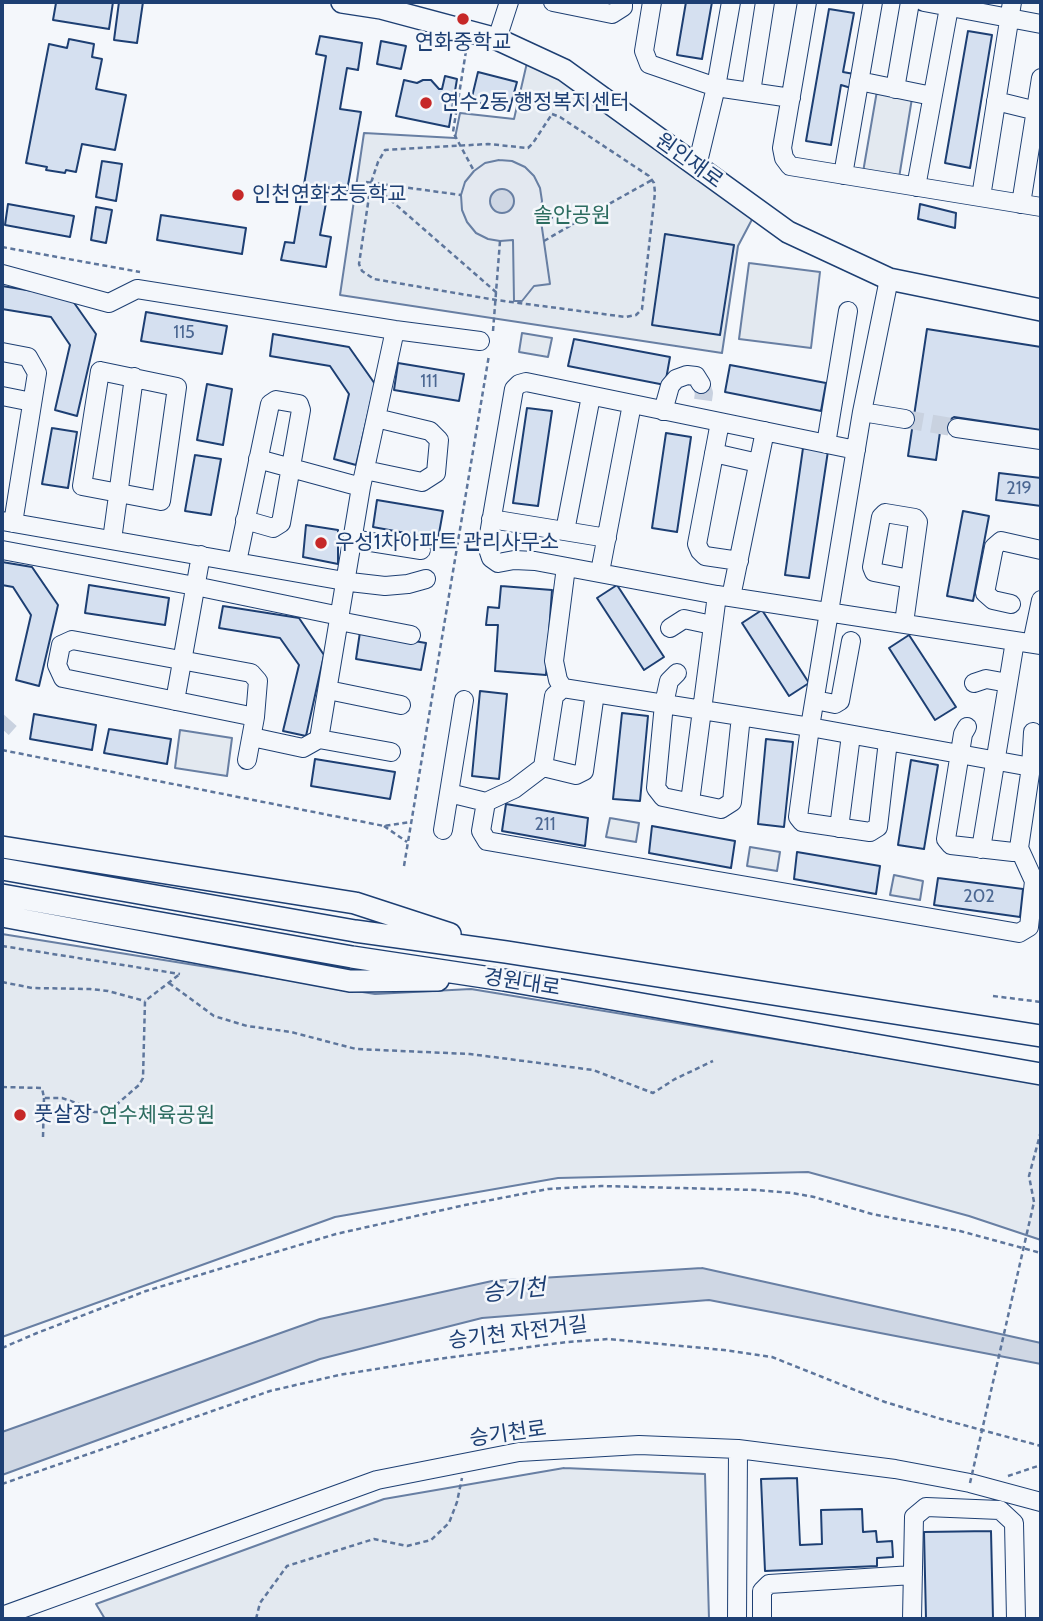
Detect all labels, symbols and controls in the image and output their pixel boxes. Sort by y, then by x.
marker: 연화중학교 [455,11,471,27]
place label: 연화중학교 [415,30,511,56]
place label: 연수2동 행정복지센터 [440,90,630,116]
marker: 연수2동 행정복지센터 [418,95,434,111]
street label: 원인재로 [650,128,728,194]
place label: 인천연화초등학교 [252,182,407,208]
marker: 인천연화초등학교 [230,187,246,203]
park label: 솔안공원 [533,203,611,229]
house number: 115 [173,322,195,344]
house number: 111 [420,371,438,393]
house number: 219 [1006,478,1032,500]
place label: 우성1차아파트 관리사무소 [335,530,559,556]
marker: 우성1차아파트 관리사무소 [313,535,329,551]
house number: 211 [534,814,556,836]
house number: 202 [963,886,995,908]
street label: 경원대로 [482,965,562,1001]
place label: 풋살장 [34,1102,92,1128]
park label: 연수체육공원 [99,1103,215,1129]
marker: 풋살장 [12,1107,28,1123]
water label: 승기천 [481,1274,547,1308]
street label: 승기천 자전거길 [447,1312,589,1354]
street label: 승기천로 [468,1416,548,1452]

